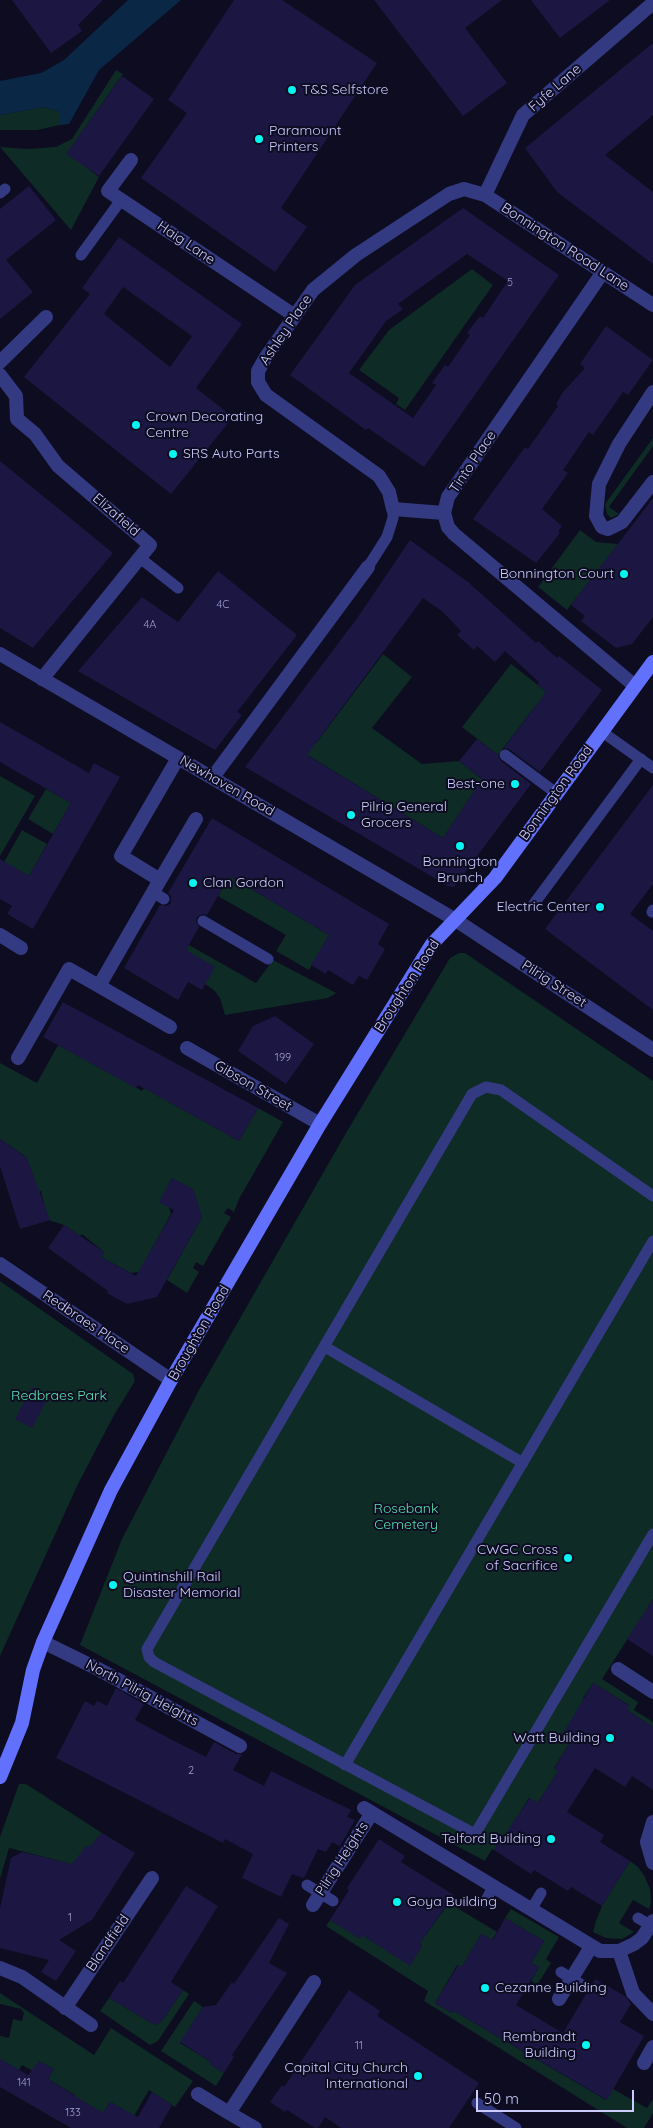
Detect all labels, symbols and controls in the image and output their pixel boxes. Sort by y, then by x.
street label: Fyfe Lane [525,61,585,115]
place label: T&S Selfstore [302,82,388,98]
marker: T&S Selfstore [286,84,298,96]
place label: Paramount Printers [269,123,341,156]
marker: Paramount Printers [253,133,265,145]
street label: Bonnington Road Lane [498,199,632,295]
street label: Haig Lane [154,218,218,268]
house number: 5 [507,276,513,290]
street label: Ashley Place [256,292,316,368]
place label: Crown Decorating Centre [146,409,263,442]
marker: Crown Decorating Centre [130,419,142,431]
street label: Tinto Place [446,428,500,496]
place label: SRS Auto Parts [183,446,280,462]
marker: SRS Auto Parts [167,448,179,460]
street label: Elizafield [89,490,143,540]
place label: Bonnington Court [500,566,614,582]
marker: Bonnington Court [618,568,630,580]
house number: 4C [217,598,229,612]
house number: 4A [144,618,156,632]
street label: Bonnington Road [516,742,596,844]
street label: Newhaven Road [177,752,277,820]
place label: Best-one [447,776,505,792]
marker: Best-one [509,778,521,790]
place label: Pilrig General Grocers [361,799,447,832]
marker: Pilrig General Grocers [345,809,357,821]
marker: Bonnington Brunch [454,840,466,852]
place label: Bonnington Brunch [423,854,497,886]
place label: Clan Gordon [203,875,284,891]
marker: Clan Gordon [187,877,199,889]
place label: Electric Center [496,899,590,915]
marker: Electric Center [594,901,606,913]
street label: Broughton Road [371,937,443,1035]
street label: Pilrig Street [518,957,590,1011]
house number: 199 [275,1051,291,1065]
street label: Gibson Street [211,1057,295,1115]
street label: Broughton Road [165,1282,233,1384]
street label: Redbraes Place [39,1287,133,1357]
park label: Redbraes Park [11,1388,107,1404]
park label: Rosebank Cemetery [374,1501,438,1534]
place label: CWGC Cross of Sacrifice [477,1542,558,1574]
marker: CWGC Cross of Sacrifice [562,1552,574,1564]
place label: Quintinshill Rail Disaster Memorial [123,1569,240,1601]
marker: Quintinshill Rail Disaster Memorial [107,1579,119,1591]
street label: North Pilrig Heights [83,1656,201,1730]
place label: Watt Building [513,1730,600,1746]
marker: Watt Building [604,1732,616,1744]
house number: 2 [188,1764,194,1778]
street label: Pilrig Heights [312,1819,372,1899]
place label: Telford Building [441,1831,541,1847]
marker: Telford Building [545,1833,557,1845]
place label: Goya Building [407,1894,497,1910]
marker: Goya Building [391,1896,403,1908]
house number: 1 [68,1911,72,1925]
street label: Blandfield [83,1911,133,1975]
place label: Cezanne Building [495,1980,607,1996]
marker: Cezanne Building [479,1982,491,1994]
place label: Rembrandt Building [503,2029,576,2062]
house number: 11 [355,2039,363,2053]
marker: Rembrandt Building [580,2039,592,2051]
place label: Capital City Church International [285,2060,408,2092]
marker: Capital City Church International [412,2070,424,2082]
house number: 141 [17,2076,31,2090]
scale bar [478,2080,636,2112]
text: 50 m [484,2089,519,2108]
house number: 133 [65,2106,81,2120]

